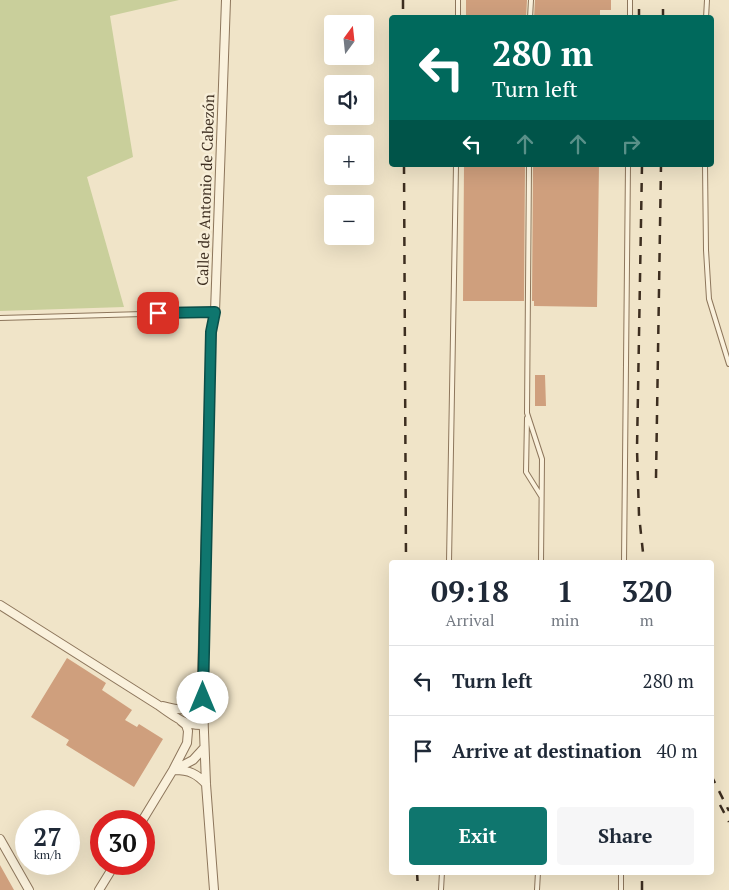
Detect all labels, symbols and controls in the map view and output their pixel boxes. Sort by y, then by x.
north arrow [324,15,374,65]
map controls [324,15,374,245]
text: 280 m [492,30,593,76]
icon: left [409,35,474,100]
text: Turn left [492,74,578,103]
button: sound [324,75,374,125]
street label: Calle de Antonio de Cabezón [192,94,218,286]
icon: left [458,130,486,158]
icon: ahead [511,130,539,158]
icon: ahead [564,130,592,158]
icon: right [617,130,645,158]
button: + [324,135,374,185]
button: − [324,195,374,245]
pin [137,292,179,334]
icon: arrive [144,299,172,327]
text: 09:18 [431,571,509,611]
text: 1 [557,571,574,611]
text: 320 [621,571,672,611]
text: Arrival [445,609,495,631]
text: min [551,609,579,631]
text: m [640,609,653,631]
icon: left [409,667,437,695]
text: Turn left [452,668,533,693]
text: 280 m [643,668,694,693]
position arrow [176,671,228,723]
icon: arrive [409,737,437,765]
text: Arrive at destination [452,738,641,763]
text: 40 m [656,738,698,763]
button: Exit [409,807,547,865]
button: Share [557,807,694,865]
speed limit sign: 30 [90,810,155,875]
text: 27 [33,820,62,853]
text: km/h [34,847,61,862]

